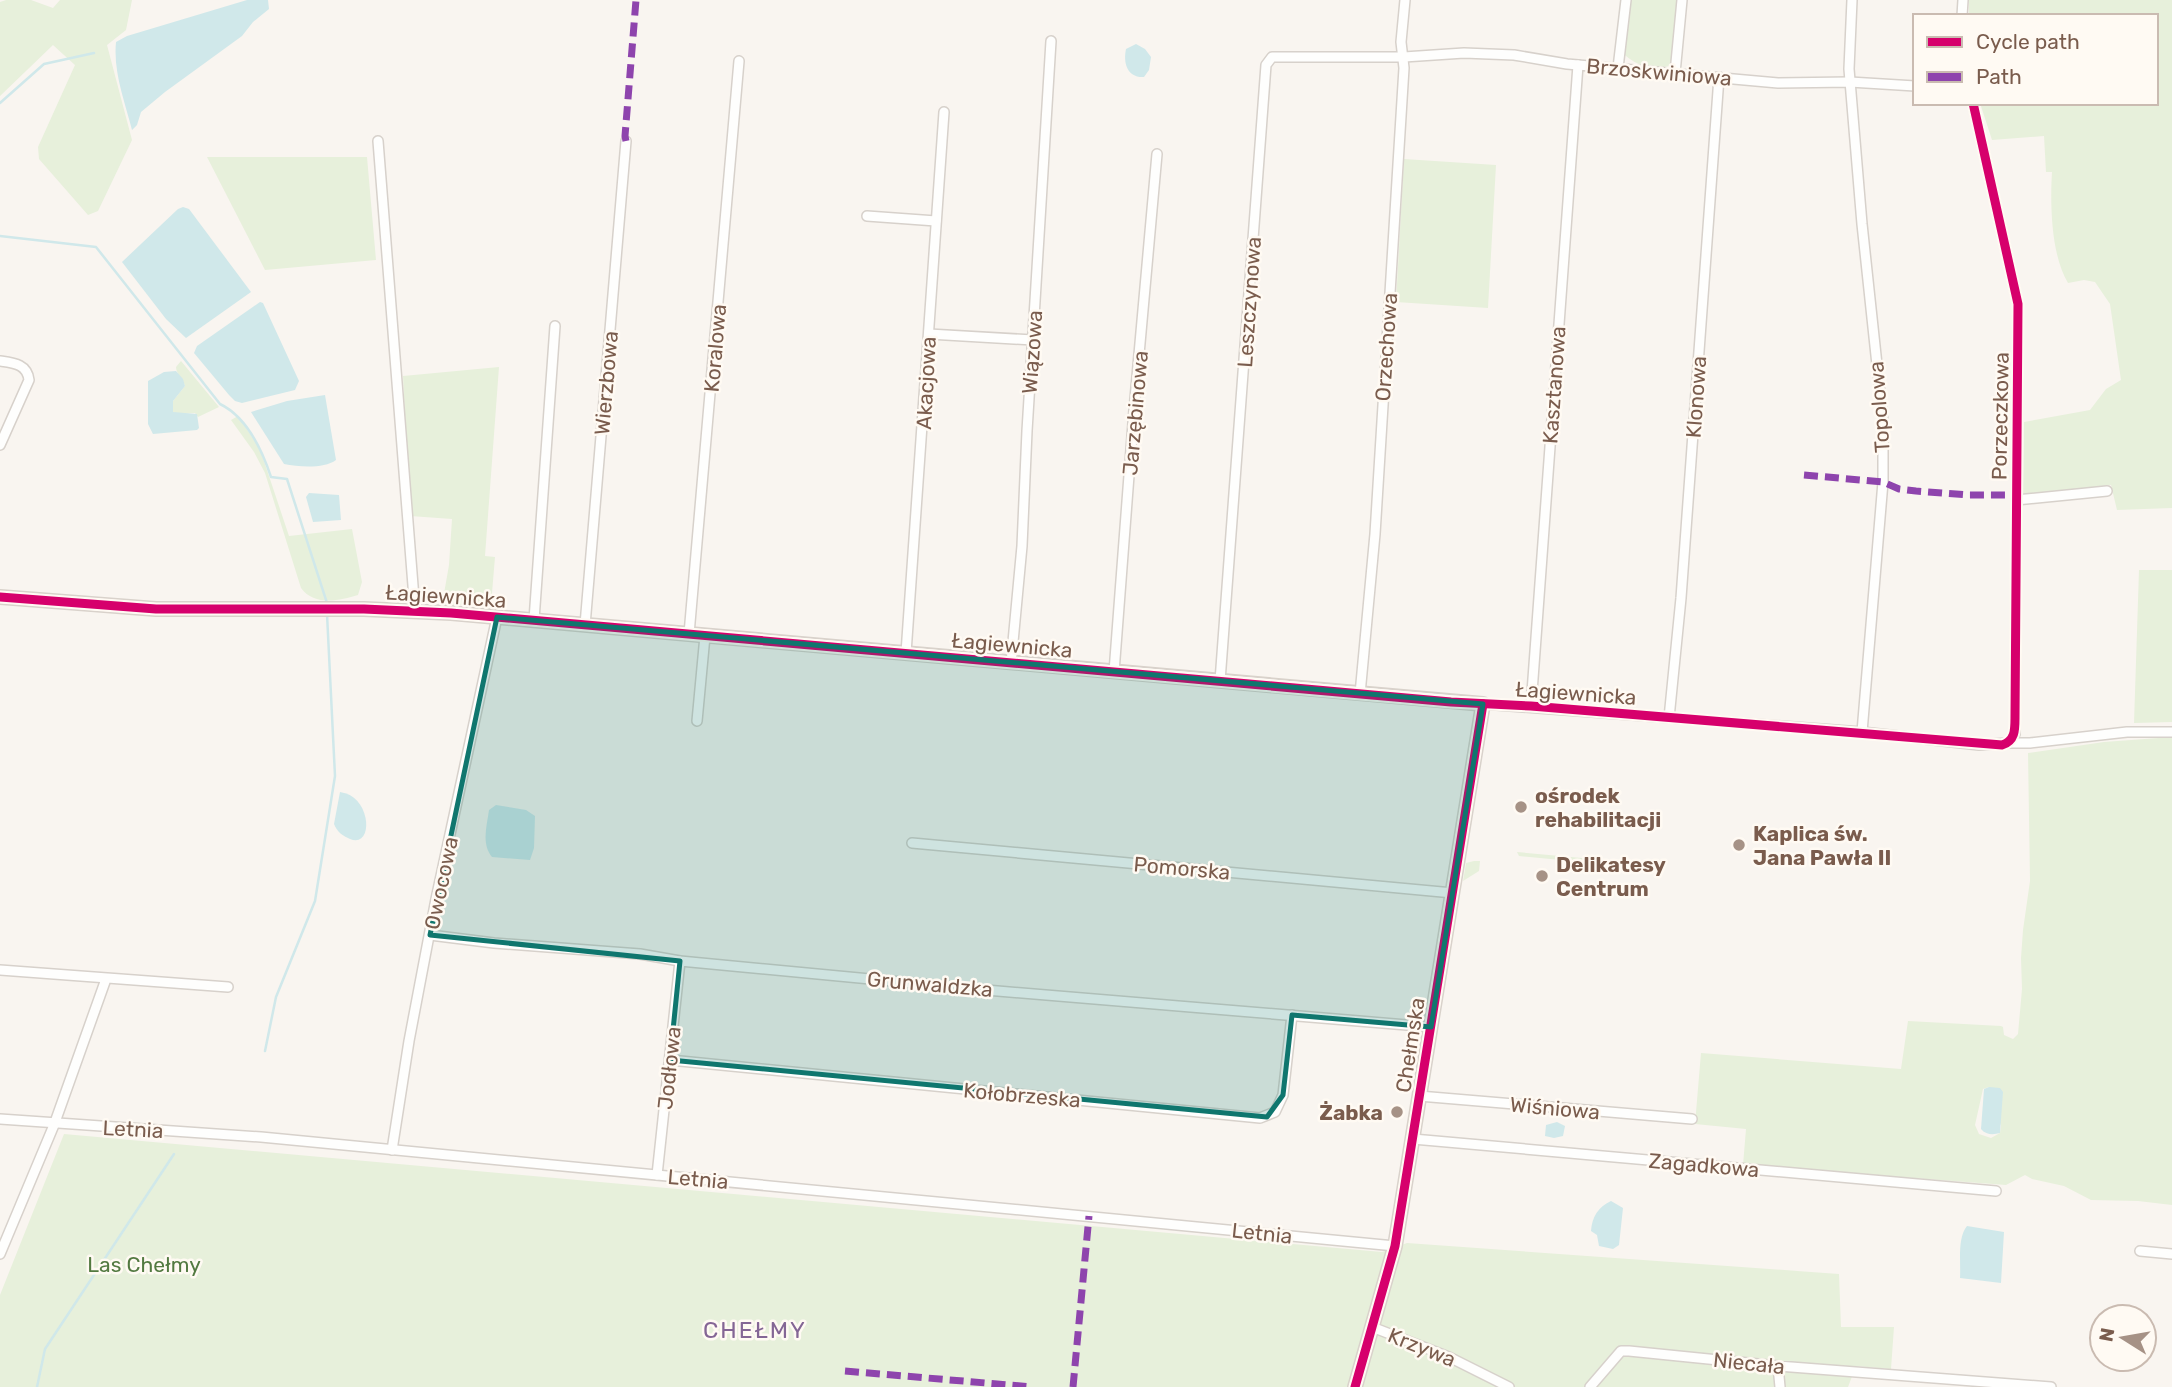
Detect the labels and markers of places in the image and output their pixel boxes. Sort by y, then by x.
place label: ośrodek rehabilitacji [1535,783,1661,832]
marker: ośrodek rehabilitacji [1513,799,1529,815]
place label: Kaplica św. Jana Pawła II [1753,821,1891,870]
marker: Kaplica św. Jana Pawła II [1731,837,1747,853]
place label: Delikatesy Centrum [1556,852,1666,901]
marker: Delikatesy Centrum [1534,868,1550,884]
place label: Żabka [1319,1100,1383,1125]
marker: Żabka [1389,1104,1405,1120]

